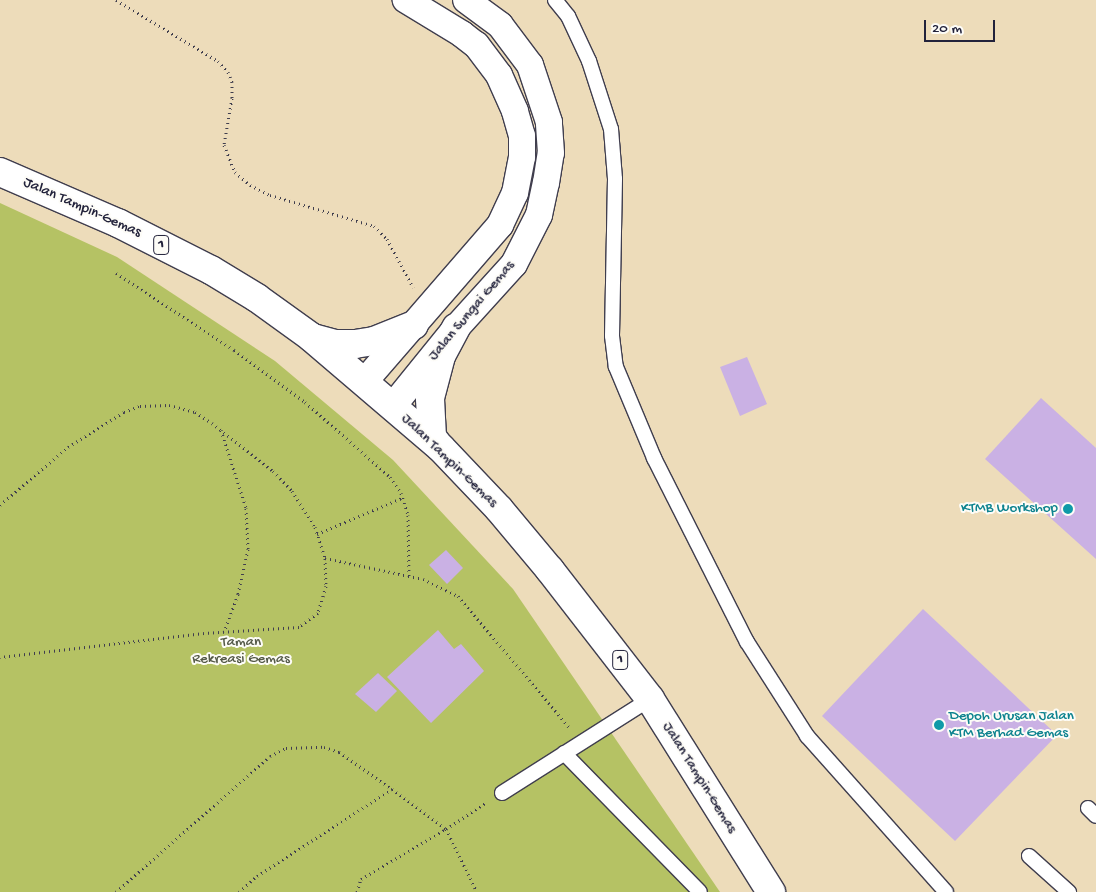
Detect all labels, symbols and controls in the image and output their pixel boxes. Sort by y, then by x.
scale bar [926,10,997,42]
text: 20 m [932,20,962,38]
street label: Jalan Tampin-Gemas [20,174,144,242]
road number: 1 [152,234,170,256]
street label: Jalan Sungai Gemas [425,257,519,365]
street label: Jalan Tampin-Gemas [397,410,501,512]
place label: KTMB Workshop [961,500,1058,518]
marker: KTMB Workshop [1062,503,1074,515]
park label: Taman Rekreasi Gemas [192,633,290,668]
road number: 1 [611,648,629,672]
place label: Depoh Urusan Jalan KTM Berhad Gemas [949,707,1074,742]
street label: Jalan Tampin-Gemas [658,719,740,837]
marker: Depoh Urusan Jalan KTM Berhad Gemas [933,719,945,731]

